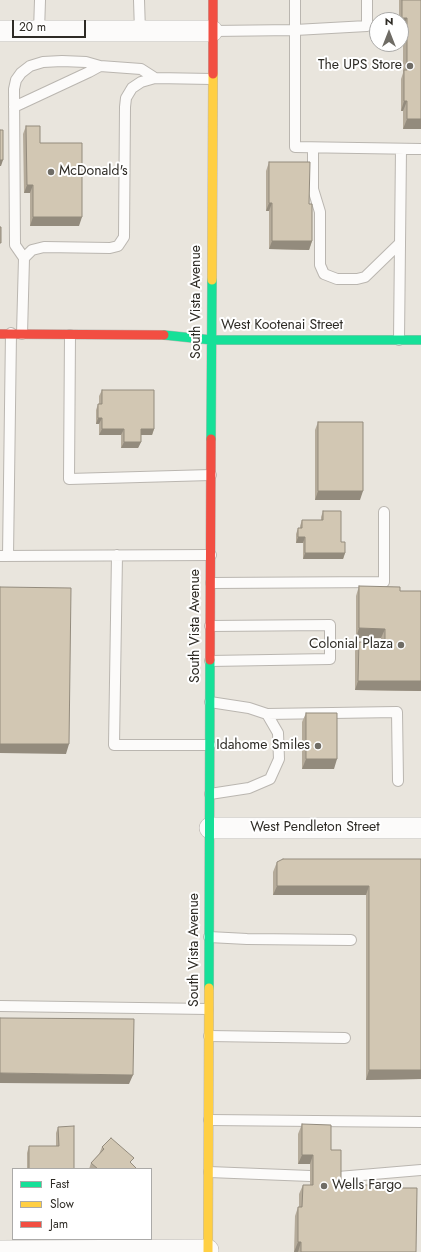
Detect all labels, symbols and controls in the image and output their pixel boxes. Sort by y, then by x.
scale bar [14,12,88,38]
north arrow [369,12,409,52]
text: N [385,13,393,29]
text: 20 m [19,18,46,36]
place label: The UPS Store [318,58,402,74]
marker: The UPS Store [405,61,415,71]
place label: McDonald's [59,164,128,180]
marker: McDonald's [46,167,56,177]
street label: South Vista Avenue [189,245,205,359]
street label: West Kootenai Street [221,318,343,334]
street label: South Vista Avenue [188,569,204,683]
place label: Colonial Plaza [309,637,393,653]
marker: Colonial Plaza [396,640,406,650]
place label: Idahome Smiles [216,738,310,754]
marker: Idahome Smiles [313,741,323,751]
street label: West Pendleton Street [250,820,380,836]
street label: South Vista Avenue [187,893,203,1007]
legend [12,1168,152,1240]
text: Fast [50,1175,69,1193]
place label: Wells Fargo [332,1178,402,1194]
marker: Wells Fargo [319,1181,329,1191]
text: Slow [50,1195,74,1213]
text: Jam [50,1215,68,1233]

